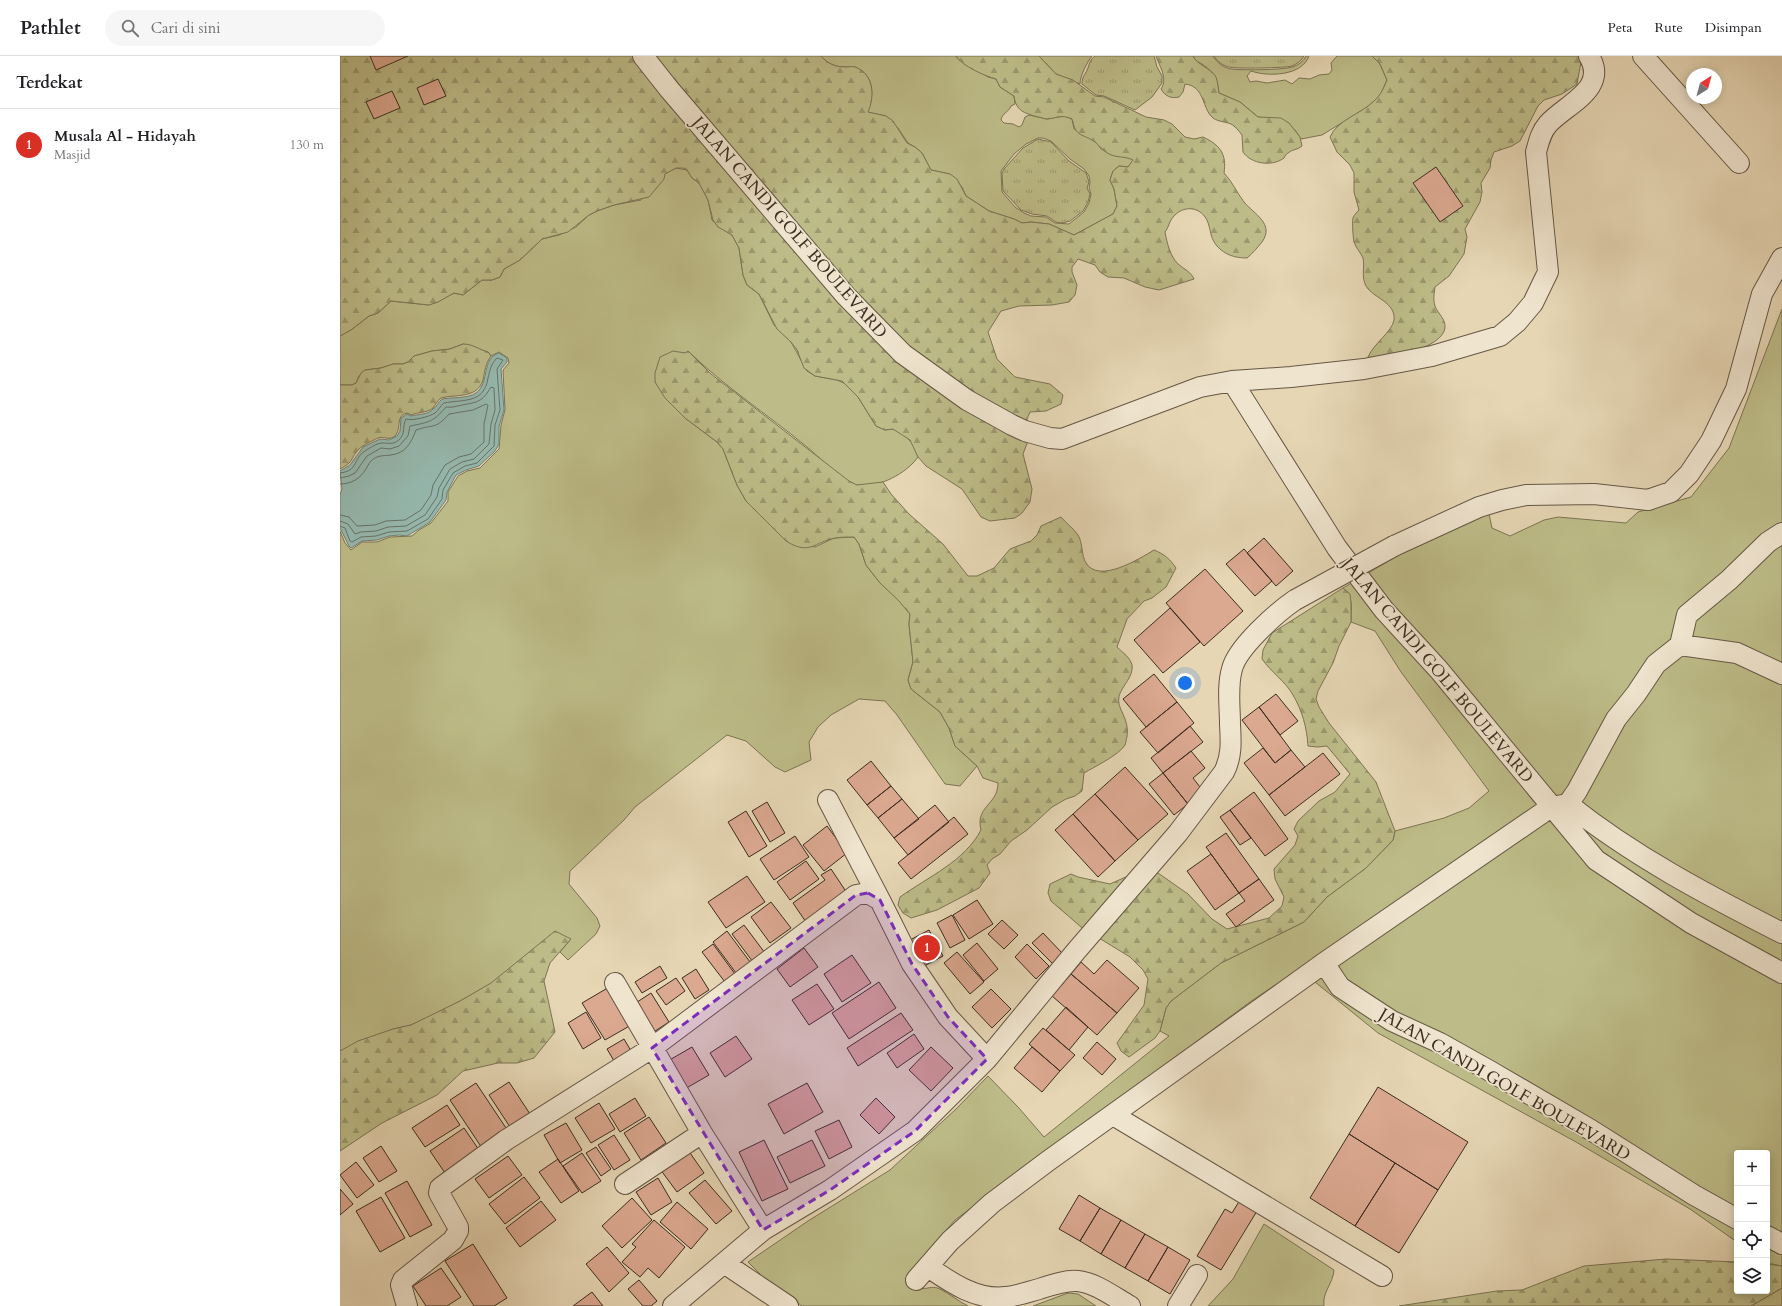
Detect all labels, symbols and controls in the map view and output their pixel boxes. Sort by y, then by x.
search box [105,10,385,46]
text: Pathlet [20,15,81,41]
icon: search [119,17,141,39]
text: Cari di sini [151,18,221,38]
text: Peta [1607,18,1633,37]
text: Rute [1655,18,1683,37]
text: Disimpan [1705,18,1762,37]
north arrow [1686,68,1722,104]
text: Terdekat [16,71,82,94]
street label: JALAN CANDI GOLF BOULEVARD [685,109,893,343]
text: Musala Al - Hidayah [54,126,196,146]
text: 1 [26,136,32,154]
text: 130 m [290,136,324,154]
text: Masjid [54,146,90,164]
street label: JALAN CANDI GOLF BOULEVARD [1335,551,1539,788]
your location [1175,673,1195,693]
pin: 1 [914,933,940,963]
street label: JALAN CANDI GOLF BOULEVARD [1372,1001,1635,1166]
map controls [1734,1150,1770,1294]
button: + [1734,1150,1770,1186]
button: − [1734,1186,1770,1222]
button: locate [1734,1222,1770,1258]
button: layers [1734,1258,1770,1294]

